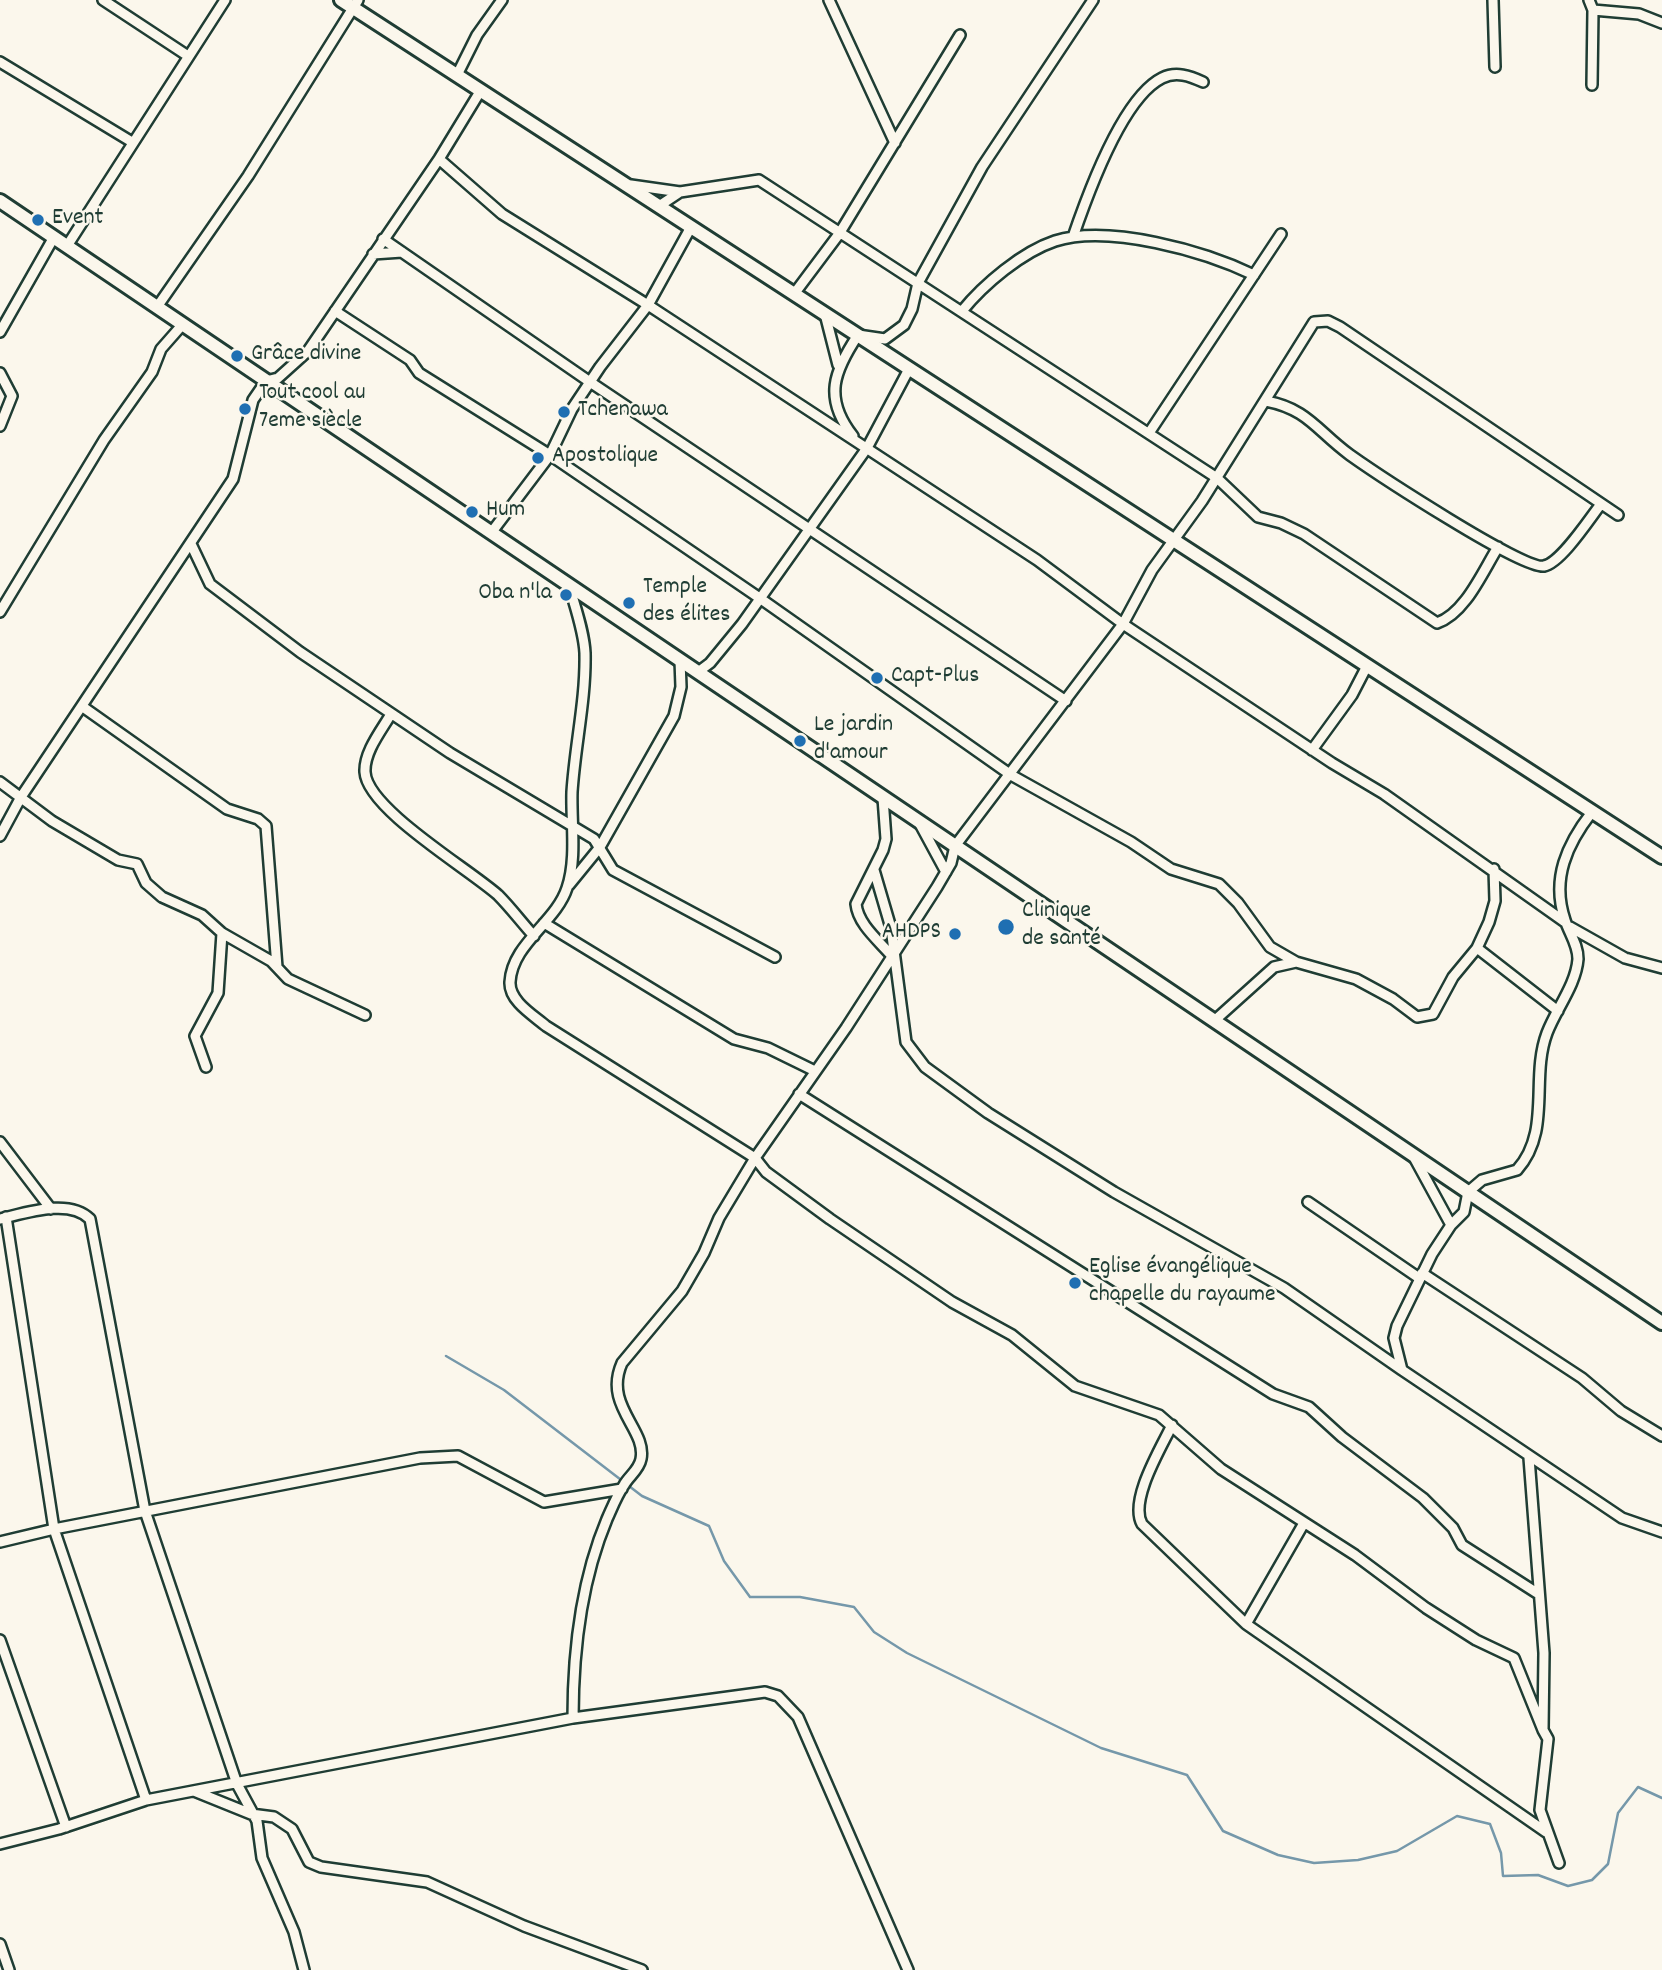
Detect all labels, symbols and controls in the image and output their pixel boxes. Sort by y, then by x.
place label: Event [52,206,103,234]
marker: Event [30,212,46,228]
place label: Grâce divine [251,342,361,370]
marker: Grâce divine [229,348,245,364]
place label: Tout cool au 7eme siècle [259,381,366,437]
place label: Tchenawa [578,398,668,426]
marker: Tout cool au 7eme siècle [237,401,253,417]
marker: Tchenawa [556,404,572,420]
place label: Apostolique [552,444,658,472]
marker: Apostolique [530,450,546,466]
place label: Hum [486,498,525,526]
marker: Hum [464,504,480,520]
place label: Temple des élites [643,575,730,631]
place label: Oba n'la [478,581,552,609]
marker: Oba n'la [558,587,574,603]
marker: Temple des élites [621,595,637,611]
place label: Capt-Plus [891,664,979,692]
marker: Capt-Plus [869,670,885,686]
place label: Le jardin d'amour [814,713,893,769]
marker: Le jardin d'amour [792,733,808,749]
place label: Clinique de santé [1022,899,1101,955]
marker: Clinique de santé [996,917,1016,937]
place label: AHDPS [882,920,941,948]
marker: AHDPS [947,926,963,942]
place label: Eglise évangélique chapelle du rayaume [1089,1255,1276,1311]
marker: Eglise évangélique chapelle du rayaume [1067,1275,1083,1291]

